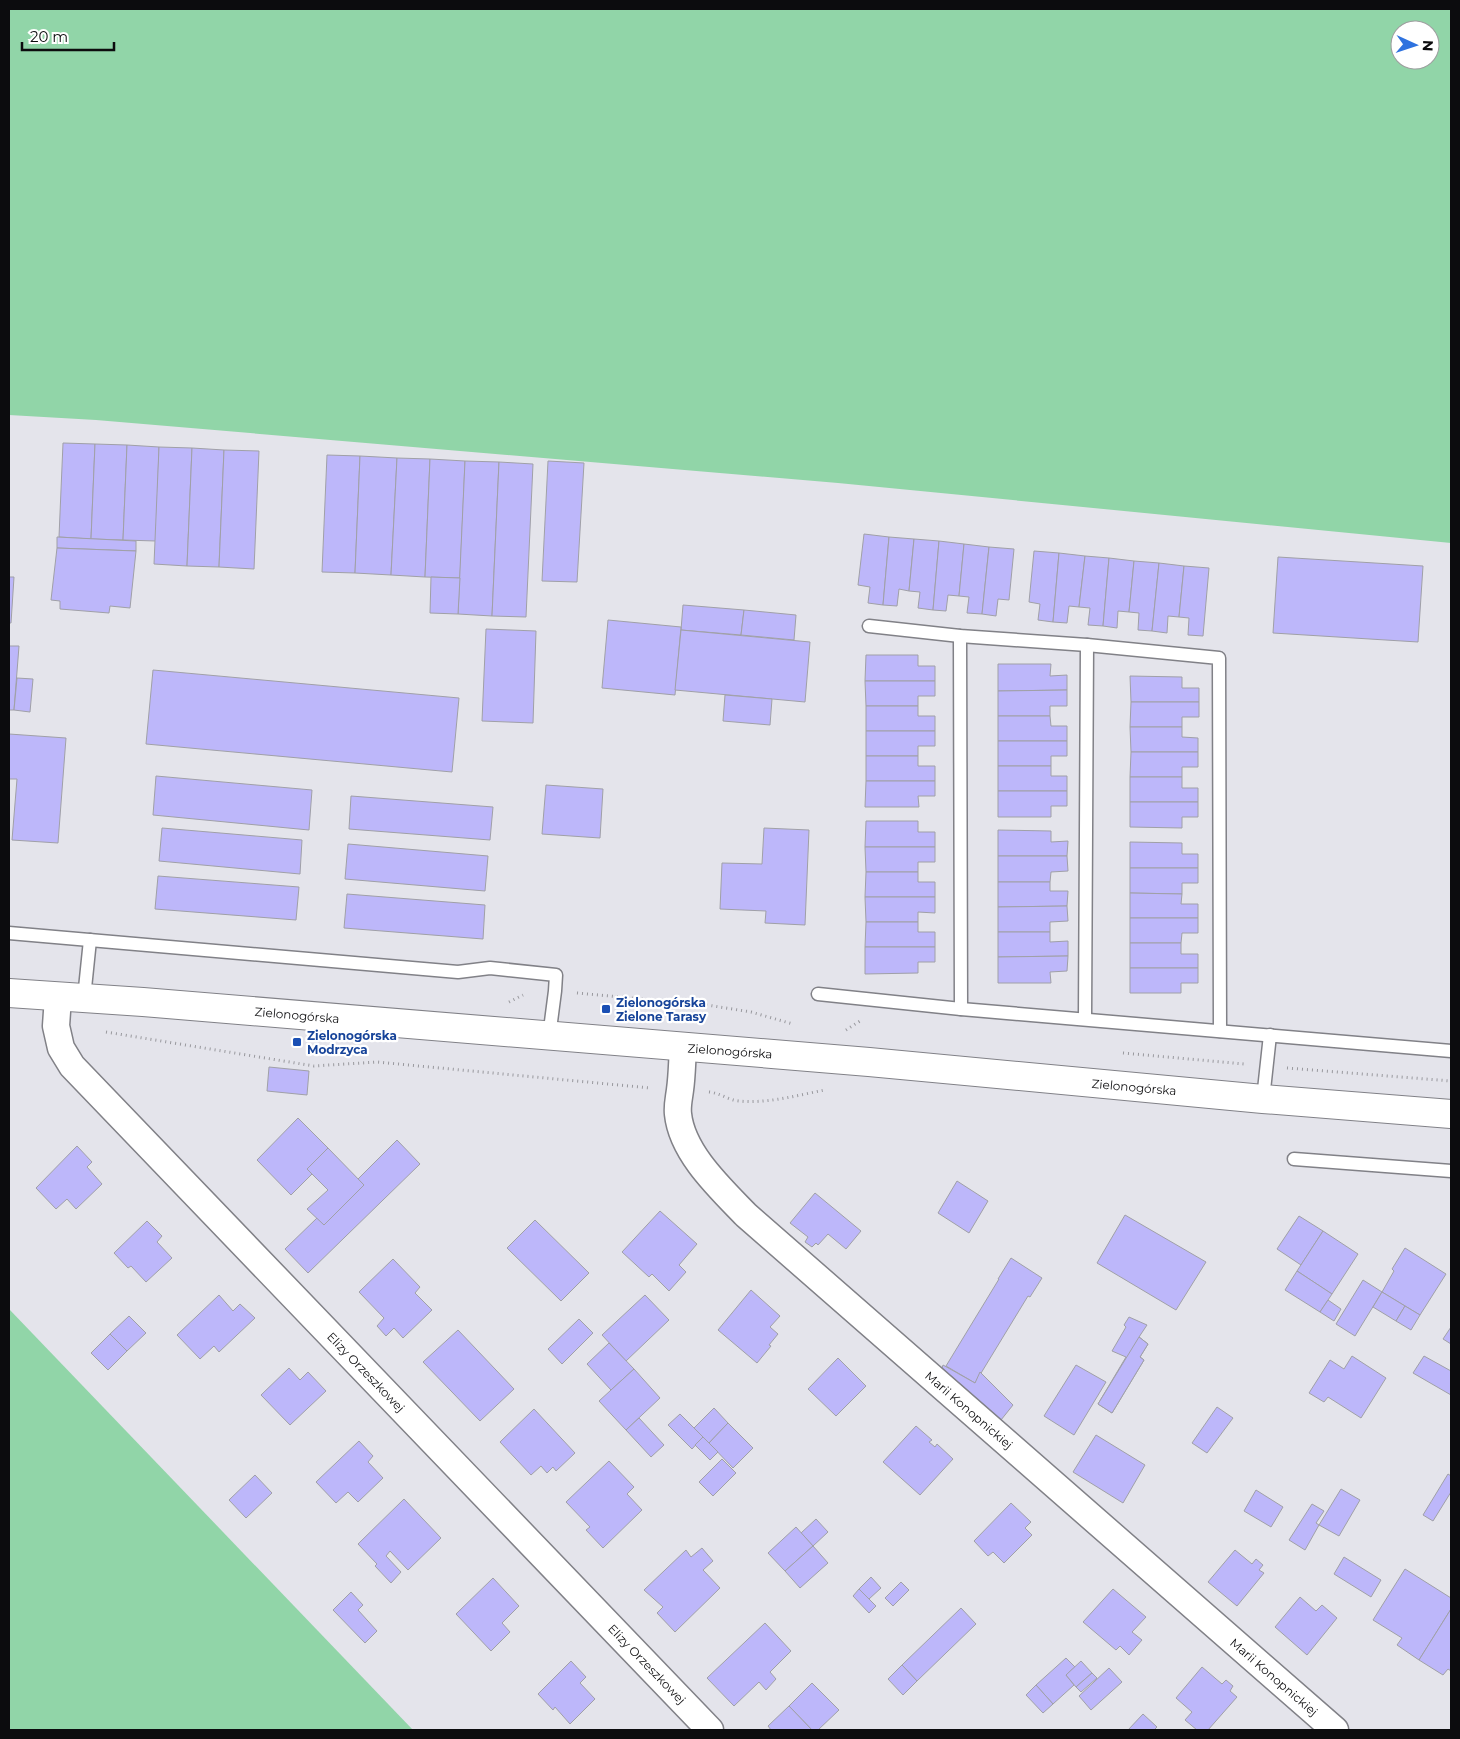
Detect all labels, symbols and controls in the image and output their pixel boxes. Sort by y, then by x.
scale bar [22,20,115,52]
north arrow [1390,20,1440,70]
text: 20 m [30,27,68,46]
text: N [1419,40,1437,52]
place label: Zielonogórska Zielone Tarasy [616,995,707,1024]
marker: Zielonogórska Zielone Tarasy [600,1003,612,1015]
street label: Zielonogórska [254,1004,340,1026]
place label: Zielonogórska Modrzyca [307,1028,397,1057]
marker: Zielonogórska Modrzyca [291,1036,303,1048]
street label: Zielonogórska [687,1041,773,1061]
street label: Zielonogórska [1091,1076,1177,1098]
street label: Elizy Orzeszkowej [324,1329,408,1415]
street label: Marii Konopnickiej [922,1368,1016,1452]
street label: Elizy Orzeszkowej [605,1621,689,1707]
street label: Marii Konopnickiej [1227,1635,1321,1719]

